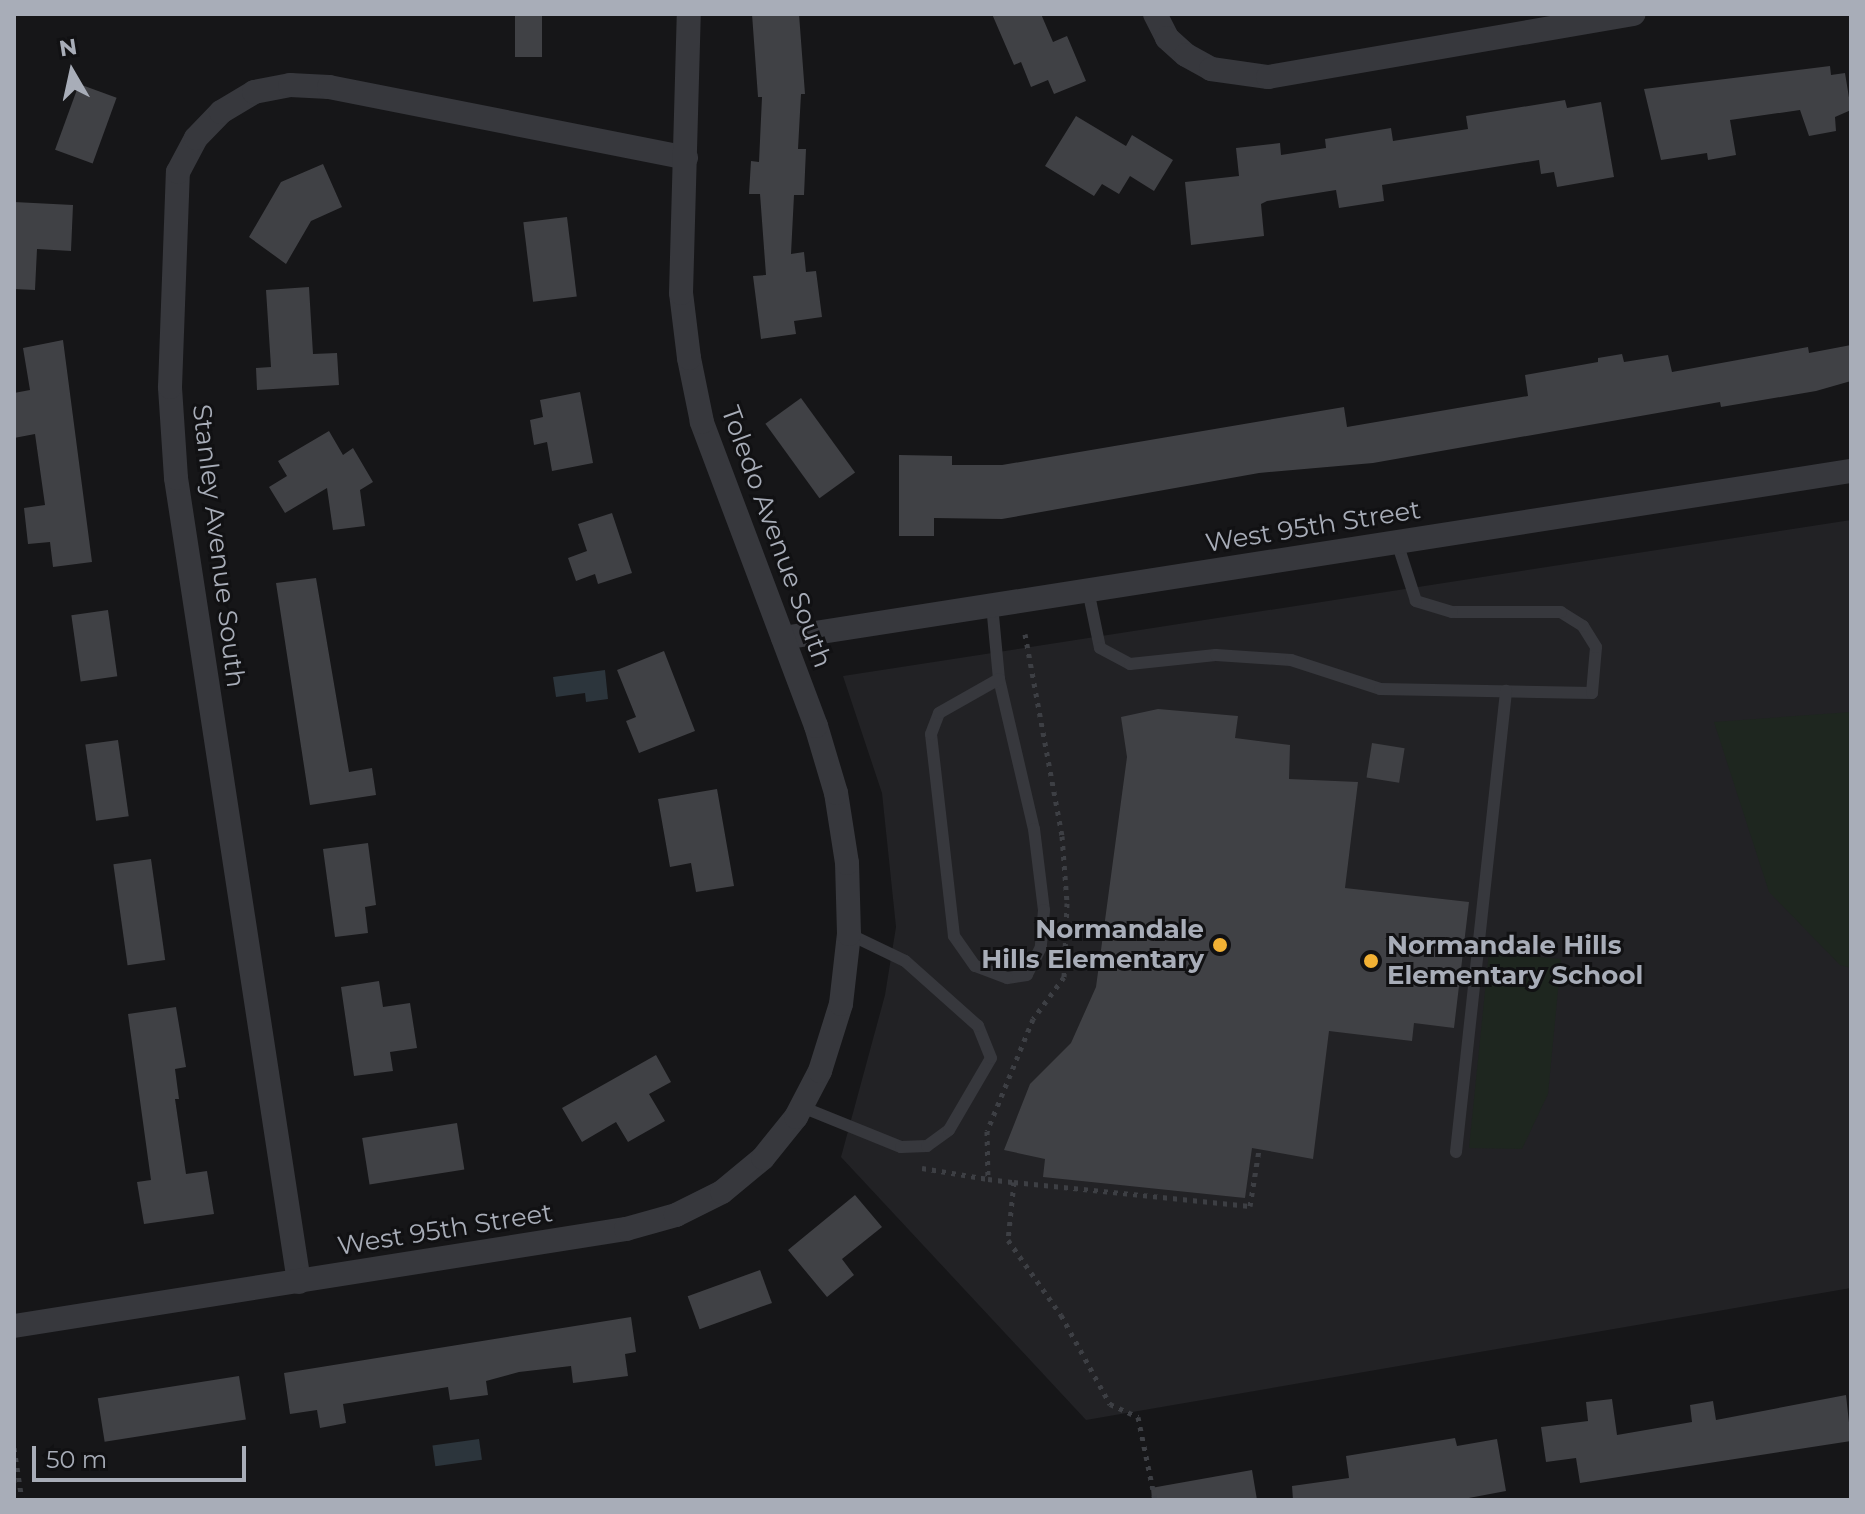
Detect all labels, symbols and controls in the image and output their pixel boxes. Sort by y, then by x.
north arrow [32,32,112,112]
text: N [57,33,79,63]
street label: Toledo Avenue South [714,402,838,672]
street label: Stanley Avenue South [185,403,251,689]
street label: West 95th Street [1203,495,1423,559]
place label: Normandale Hills Elementary [981,914,1204,976]
place label: Normandale Hills Elementary School [1387,930,1643,992]
marker: Normandale Hills Elementary [1211,936,1229,954]
marker: Normandale Hills Elementary School [1362,952,1380,970]
street label: West 95th Street [335,1198,555,1262]
scale bar [36,1430,250,1480]
text: 50 m [46,1445,107,1474]

